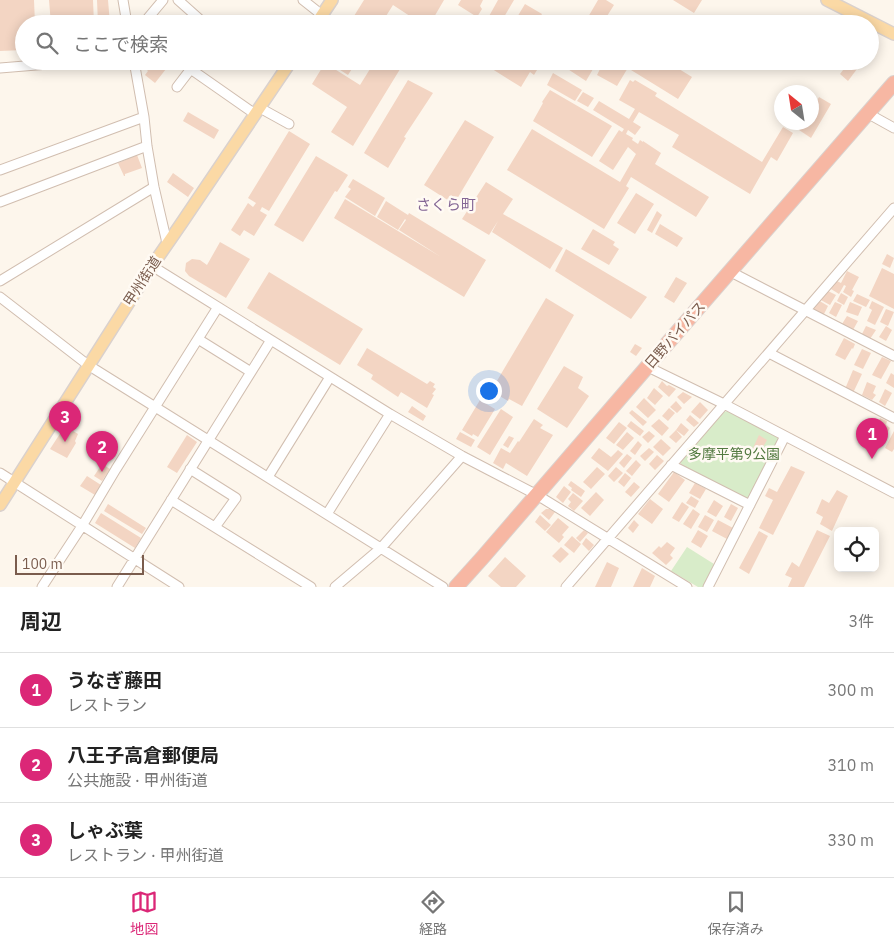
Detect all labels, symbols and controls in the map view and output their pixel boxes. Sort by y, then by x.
search box [15,15,879,70]
icon: search [33,29,61,57]
text: ここで検索 [73,32,168,56]
north arrow [774,85,819,130]
district label: さくら町 [416,195,476,214]
street label: 甲州街道 [119,253,165,309]
street label: 日野バイパス [641,297,709,373]
your location [476,378,502,404]
pin: 3 [49,401,81,442]
pin: 1 [856,418,888,459]
pin: 2 [86,431,118,472]
park label: 多摩平第9公園 [688,445,780,463]
map controls [834,527,879,572]
button: locate [834,527,879,572]
scale bar [15,552,144,575]
text: 100 m [22,555,63,573]
text: 周辺 [20,607,62,635]
text: 3件 [848,611,874,631]
text: うなぎ藤田 [67,668,162,692]
text: 1 [31,680,41,700]
text: 300 m [827,680,874,700]
text: レストラン [67,695,147,715]
text: 八王子高倉郵便局 [67,743,219,767]
text: 2 [31,755,41,775]
text: 310 m [827,755,874,775]
text: 公共施設 · 甲州街道 [67,770,208,790]
text: しゃぶ葉 [67,818,143,842]
text: 3 [31,830,41,850]
text: 330 m [827,830,874,850]
text: レストラン · 甲州街道 [67,845,224,865]
tab: 地図 [130,888,158,938]
tab: 経路 [419,888,447,938]
tab: 保存済み [708,888,764,938]

